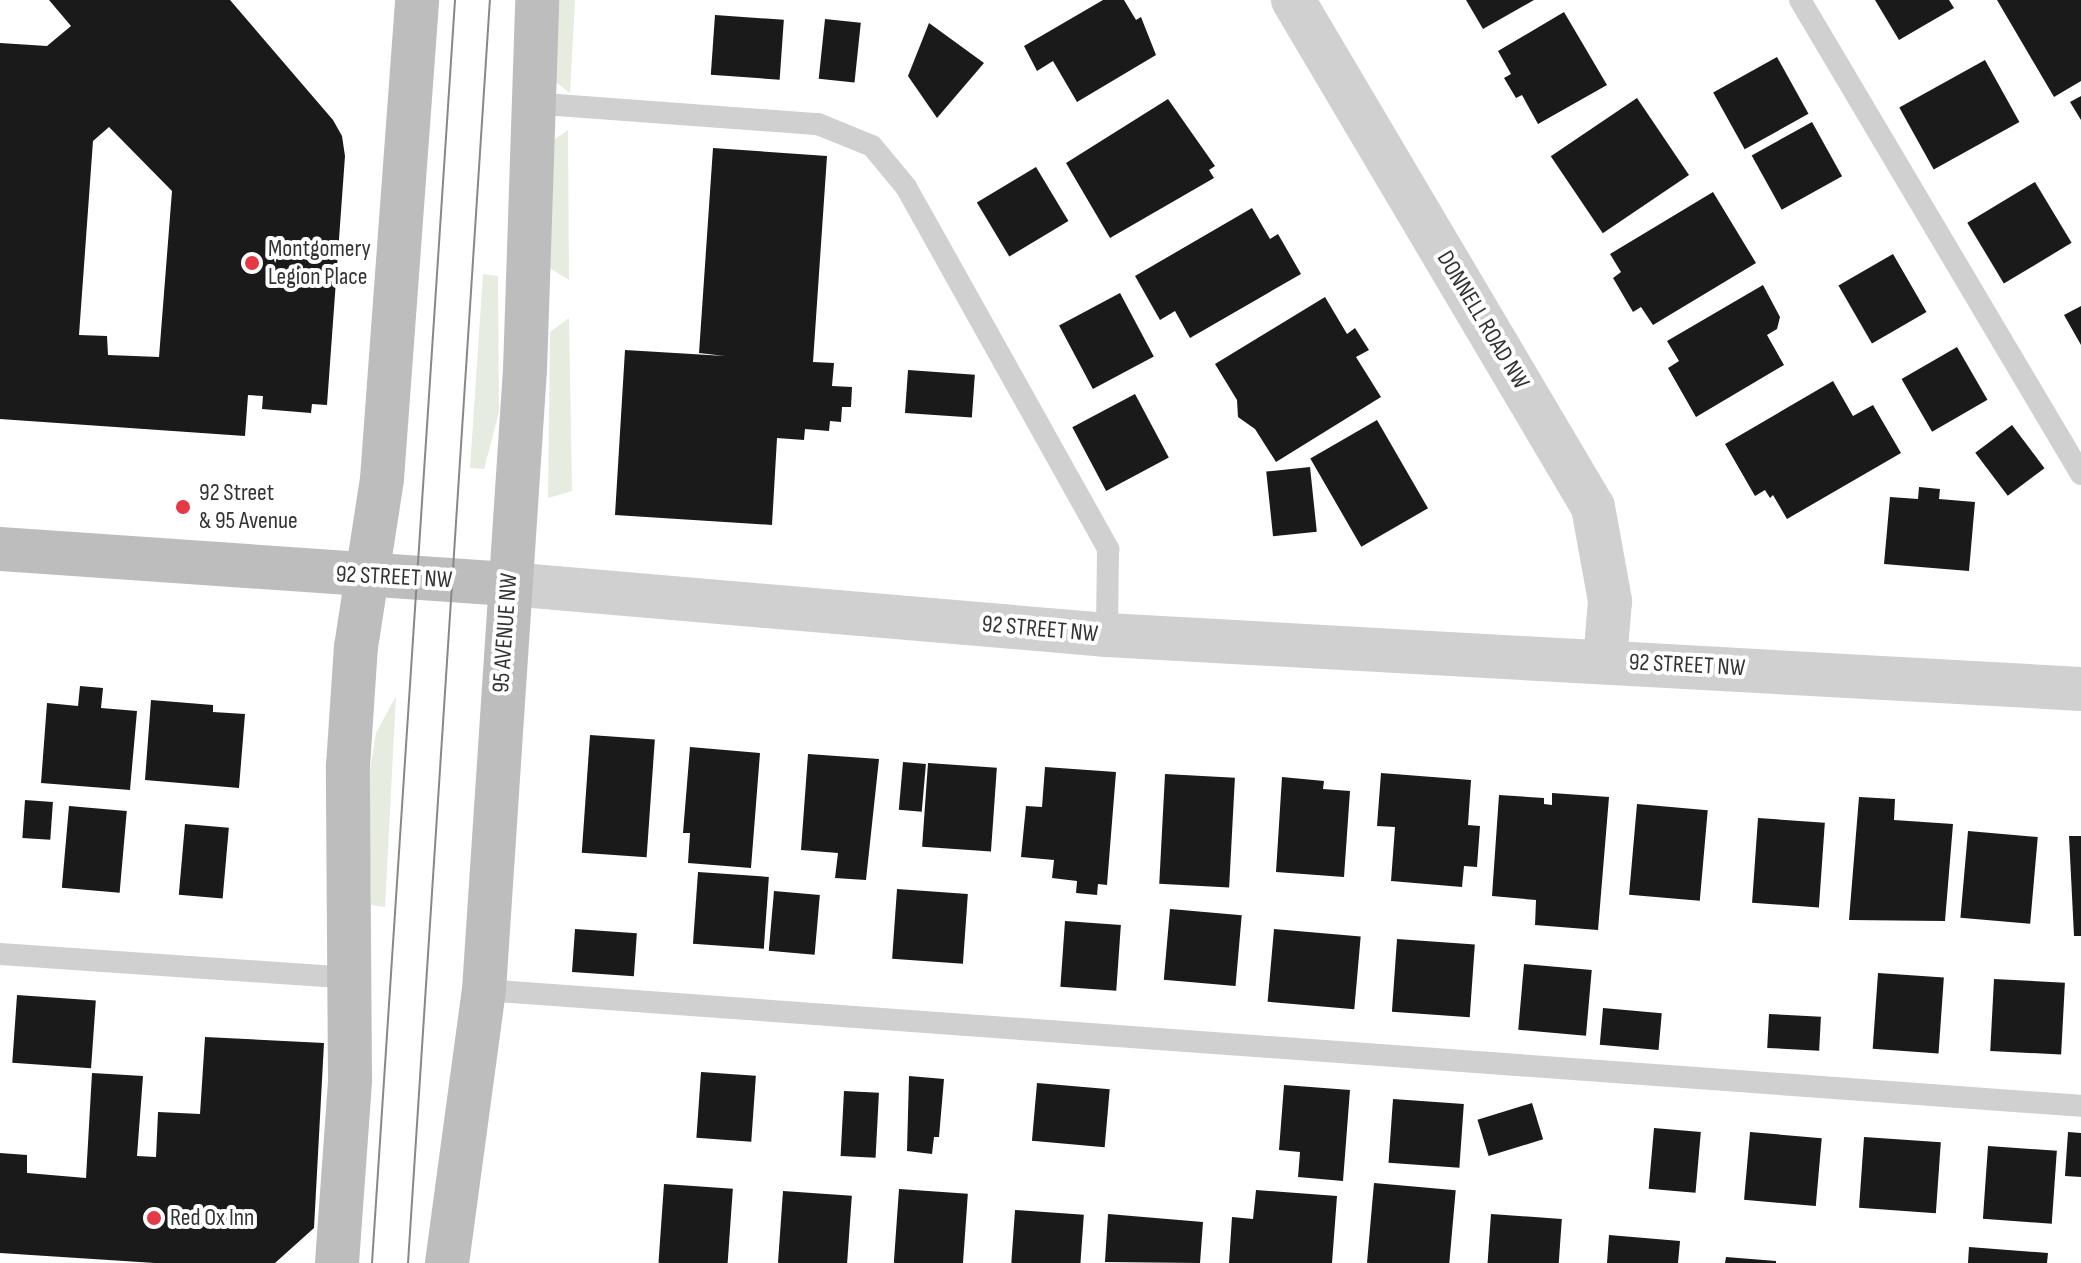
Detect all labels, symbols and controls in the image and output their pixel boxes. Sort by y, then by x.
place label: Montgomery Legion Place [268,235,371,291]
street label: DONNELL ROAD NW [1430,246,1536,394]
marker: Montgomery Legion Place [243,254,261,272]
place label: 92 Street & 95 Avenue [199,479,298,535]
marker: 92 Street & 95 Avenue [174,498,192,516]
street label: 92 STREET NW [335,560,453,594]
street label: 95 AVENUE NW [486,572,524,694]
street label: 92 STREET NW [981,610,1099,648]
street label: 92 STREET NW [1628,648,1746,682]
place label: Red Ox Inn [170,1204,254,1232]
marker: Red Ox Inn [145,1209,163,1227]

